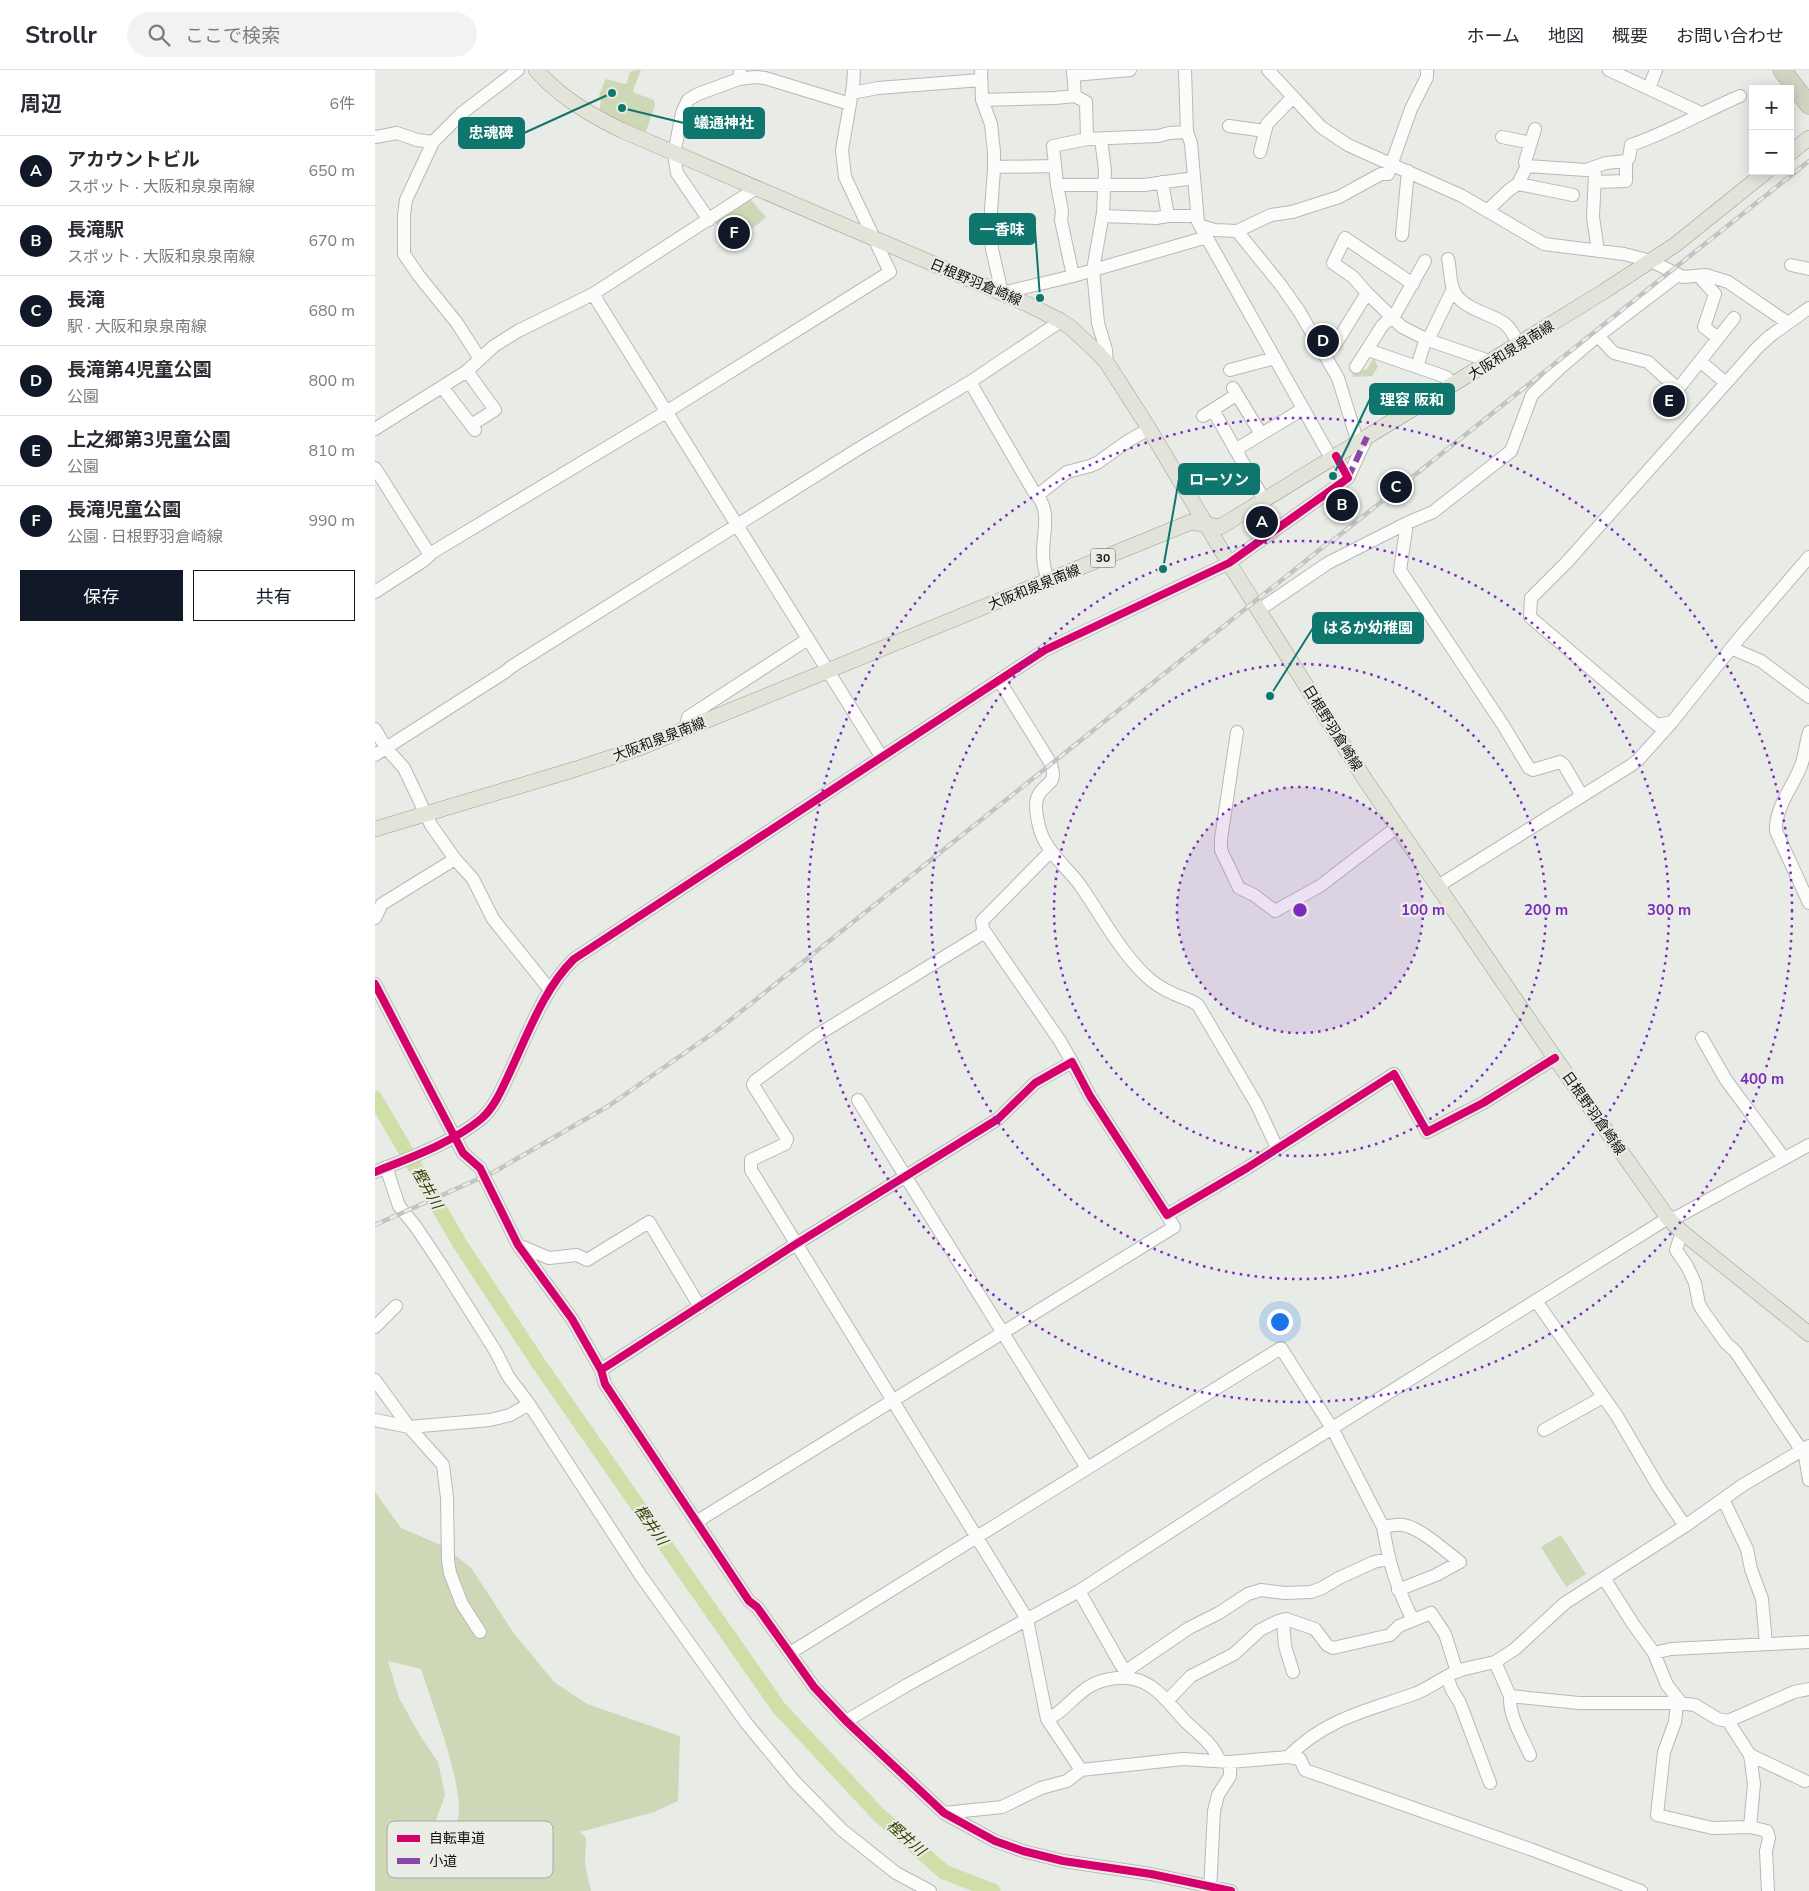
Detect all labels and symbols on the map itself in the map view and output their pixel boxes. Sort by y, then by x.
callout: 蟻通神社 [684,108,764,138]
text: 蟻通神社 [694,113,754,133]
callout: 忠魂碑 [459,118,524,148]
text: 忠魂碑 [468,123,514,143]
pin: F [718,214,750,252]
callout: 一香味 [970,214,1035,244]
text: 一香味 [979,220,1025,240]
street label: 日根野羽倉崎線 [927,255,1025,310]
street label: 大阪和泉泉南線 [1465,316,1558,384]
pin: D [1307,322,1339,360]
pin: E [1653,382,1685,420]
callout: 理容 阪和 [1370,384,1454,414]
text: 理容 阪和 [1380,390,1444,410]
callout: ローソン [1179,464,1259,494]
pin: C [1380,468,1412,506]
text: ローソン [1189,470,1249,490]
pin: B [1326,486,1358,524]
pin: A [1246,503,1278,541]
road number: 30 [1091,548,1115,568]
street label: 大阪和泉泉南線 [985,560,1083,615]
callout: はるか幼稚園 [1313,613,1423,643]
text: はるか幼稚園 [1323,618,1413,638]
street label: 日根野羽倉崎線 [1299,682,1367,775]
street label: 大阪和泉泉南線 [610,713,708,766]
text: 100 m [1401,900,1445,920]
text: 200 m [1524,900,1568,920]
text: 300 m [1647,900,1691,920]
centre of rings [1291,901,1309,919]
street label: 日根野羽倉崎線 [1558,1068,1629,1159]
text: 400 m [1740,1069,1784,1089]
water label: 樫井川 [407,1164,448,1214]
your location [1267,1309,1293,1335]
water label: 樫井川 [630,1501,673,1551]
water label: 樫井川 [882,1816,931,1862]
legend [387,1821,553,1878]
text: 自転車道 [429,1829,485,1848]
text: 小道 [429,1852,457,1871]

